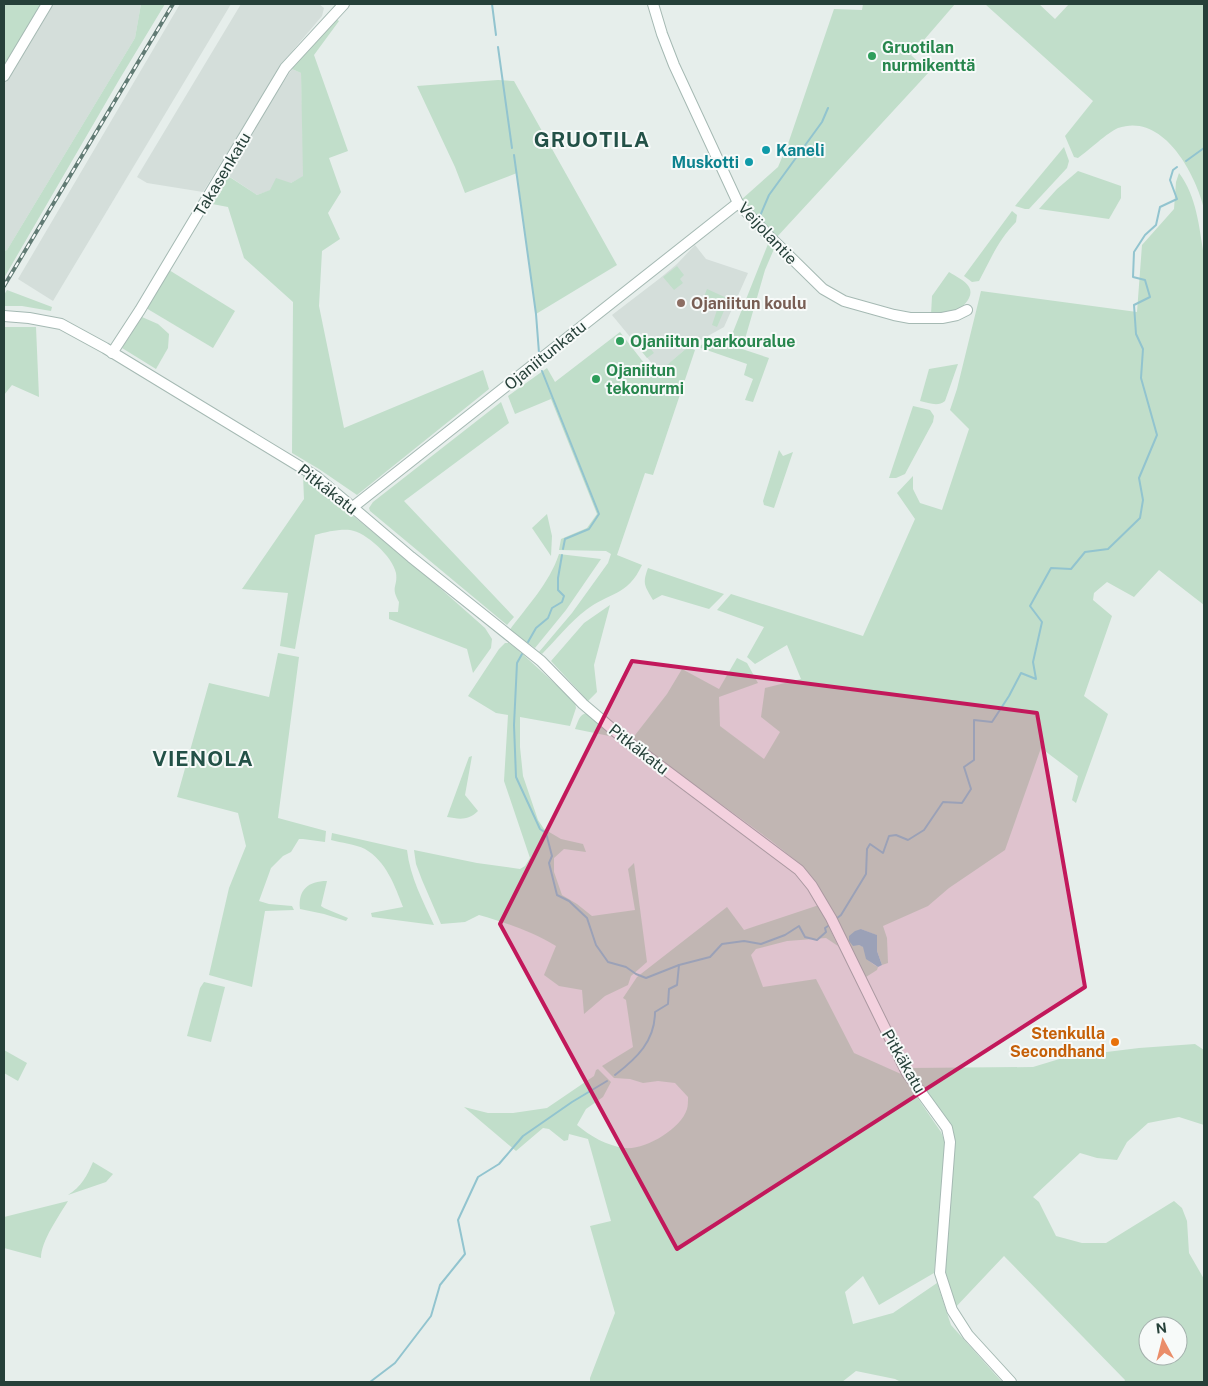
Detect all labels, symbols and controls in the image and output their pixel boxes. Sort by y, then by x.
place label: Gruotilan nurmikenttä [882,38,975,75]
marker: Gruotilan nurmikenttä [866,50,878,62]
district label: GRUOTILA [534,127,650,152]
street label: Takasenkatu [190,129,255,219]
place label: Kaneli [776,141,825,160]
marker: Kaneli [760,144,772,156]
place label: Muskotti [672,153,739,172]
marker: Muskotti [743,156,755,168]
street label: Veijolantie [734,198,801,268]
place label: Ojaniitun koulu [691,294,806,313]
marker: Ojaniitun koulu [675,297,687,309]
street label: Ojaniitunkatu [501,317,590,394]
place label: Ojaniitun parkouralue [630,332,795,351]
marker: Ojaniitun parkouralue [614,335,626,347]
place label: Ojaniitun tekonurmi [606,361,684,398]
marker: Ojaniitun tekonurmi [590,373,602,385]
street label: Pitkäkatu [294,460,361,519]
street label: Pitkäkatu [605,720,672,779]
district label: VIENOLA [152,746,254,771]
place label: Stenkulla Secondhand [1010,1024,1105,1061]
street label: Pitkäkatu [878,1026,929,1097]
marker: Stenkulla Secondhand [1109,1036,1121,1048]
north arrow [1138,1316,1188,1366]
text: N [1155,1319,1168,1337]

